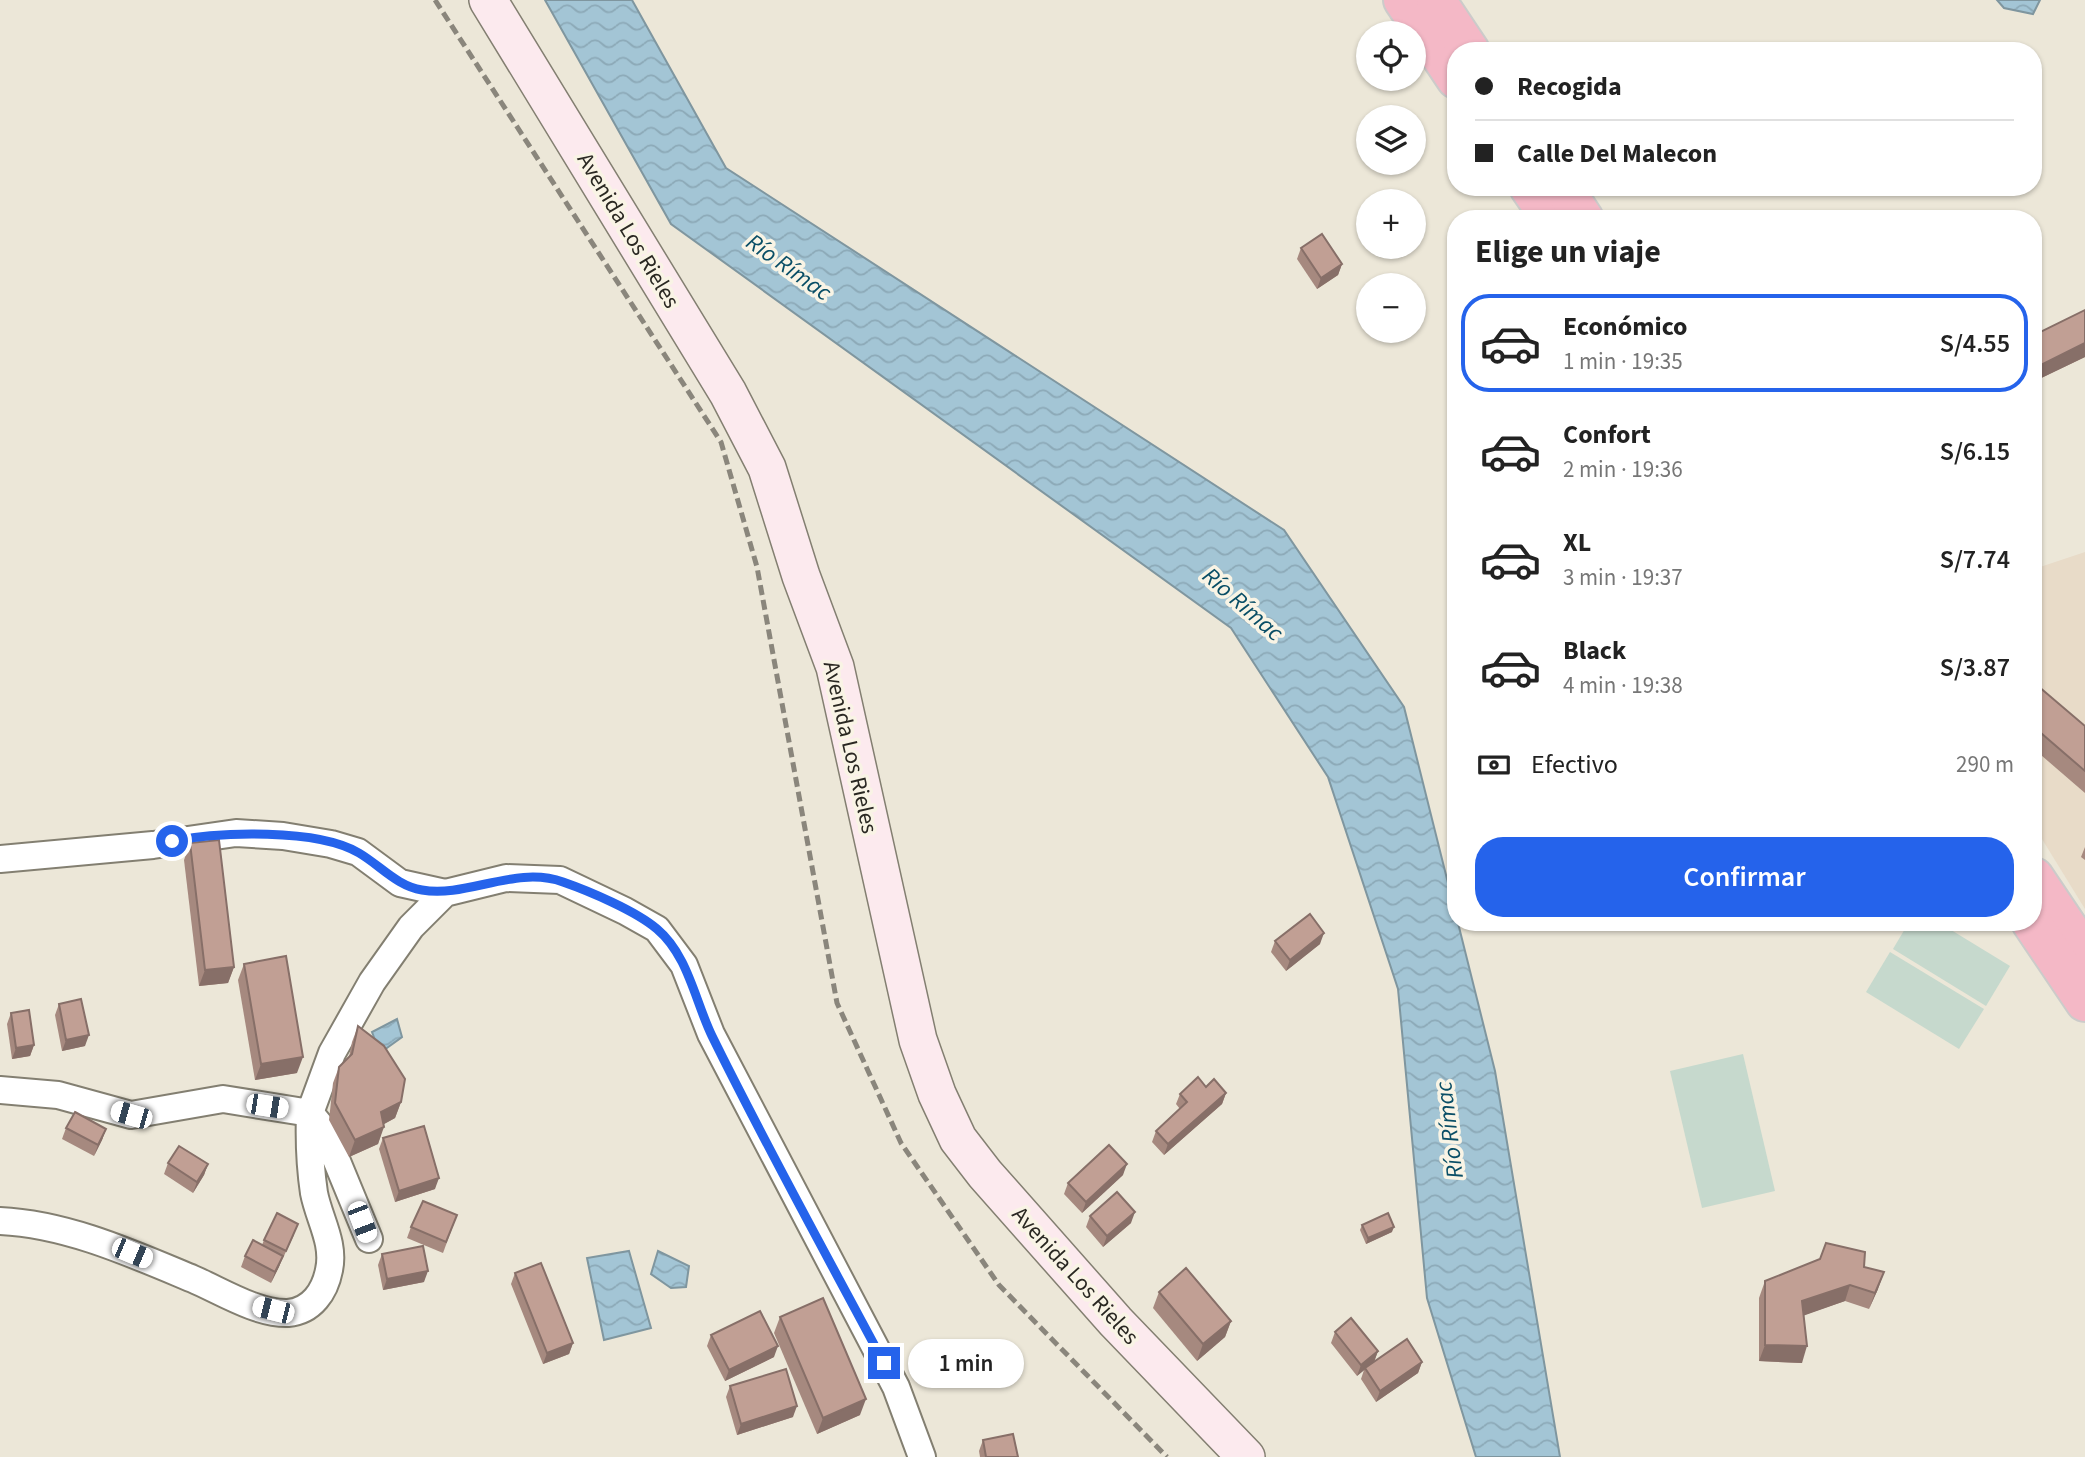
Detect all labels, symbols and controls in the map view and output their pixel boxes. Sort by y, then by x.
map controls [1356,21,1426,343]
button: locate [1356,21,1426,91]
text: Recogida [1517,68,1622,105]
button: layers [1356,105,1426,175]
text: Calle Del Malecon [1517,135,1717,172]
street label: Avenida Los Rieles [569,146,688,314]
button: + [1356,189,1426,259]
water label: Río Rímac [739,225,839,310]
text: Elige un viaje [1475,229,1661,275]
button: − [1356,273,1426,343]
text: Económico [1563,308,1688,345]
icon: car [1479,312,1542,375]
text: S/4.55 [1940,325,2010,362]
text: 1 min · 19:35 [1563,345,1683,378]
text: Confort [1563,416,1651,453]
icon: car [1479,420,1542,483]
text: S/6.15 [1940,433,2010,470]
text: 2 min · 19:36 [1563,453,1683,486]
text: XL [1563,524,1591,561]
icon: car [1479,528,1542,591]
text: S/7.74 [1940,541,2010,578]
water label: Río Rímac [1194,559,1291,650]
text: 3 min · 19:37 [1563,561,1683,594]
text: Black [1563,632,1626,669]
icon: car [1479,636,1542,699]
text: S/3.87 [1940,649,2010,686]
street label: Avenida Los Rieles [815,658,886,837]
text: 4 min · 19:38 [1563,669,1683,702]
icon: cash [1475,746,1513,784]
text: Efectivo [1531,746,1618,783]
text: 290 m [1956,748,2014,781]
route start [156,825,188,857]
button: Confirmar [1475,837,2014,917]
water label: Río Rímac [1426,1079,1473,1181]
car [245,1092,290,1120]
car [108,1099,155,1131]
car [345,1199,380,1245]
street label: Avenida Los Rieles [1004,1199,1147,1352]
car [109,1235,156,1271]
car [251,1295,296,1325]
callout: 1 min [908,1338,1024,1388]
route end [868,1347,900,1379]
text: 1 min [939,1347,993,1380]

